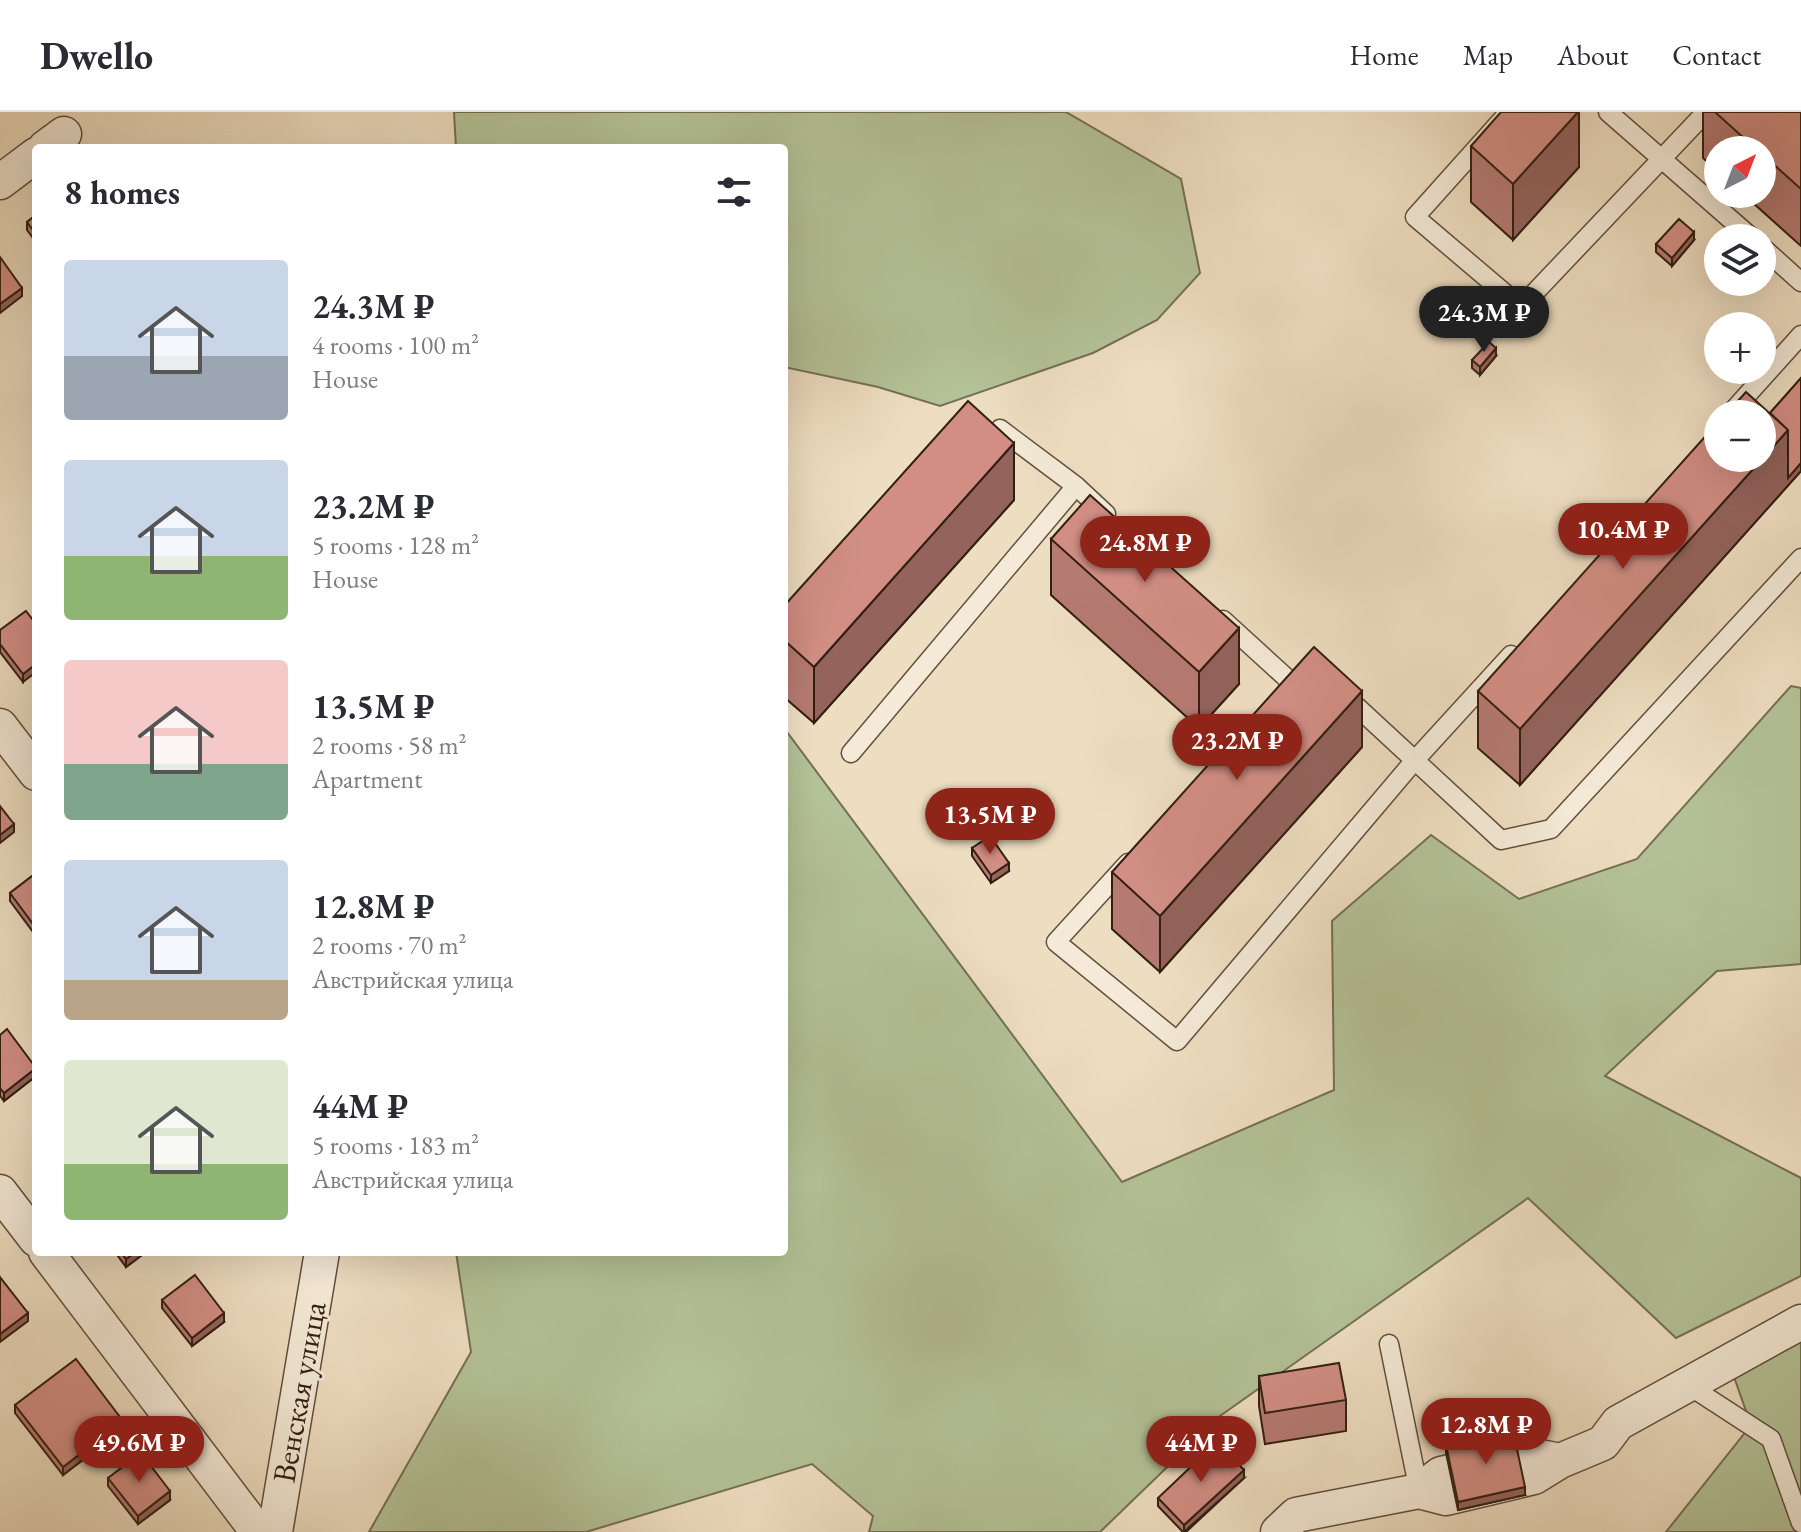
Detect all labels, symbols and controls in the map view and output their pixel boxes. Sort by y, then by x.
text: Dwello [40,31,153,80]
text: Home [1349,37,1419,73]
text: Map [1463,37,1513,73]
text: About [1557,37,1628,73]
text: Contact [1672,37,1761,73]
north arrow [1704,136,1776,208]
map controls [1704,136,1776,472]
text: 8 homes [64,170,180,214]
icon: filters [712,170,756,214]
button: layers [1704,224,1776,296]
text: 24.3M ₽ [312,284,435,328]
pin: 24.3M ₽ [1410,286,1558,354]
icon: home [128,292,224,388]
text: 24.3M ₽ [1437,295,1531,329]
button: + [1704,312,1776,384]
text: 4 rooms · 100 m² [312,328,479,362]
text: House [312,362,378,396]
button: − [1704,400,1776,472]
text: 23.2M ₽ [312,484,435,528]
icon: home [128,492,224,588]
pin: 10.4M ₽ [1549,503,1697,571]
text: 10.4M ₽ [1576,512,1670,546]
pin: 24.8M ₽ [1071,516,1219,584]
text: 24.8M ₽ [1098,525,1192,559]
text: 5 rooms · 128 m² [312,528,479,562]
text: House [312,562,378,596]
text: 13.5M ₽ [312,684,435,728]
icon: home [128,692,224,788]
pin: 23.2M ₽ [1163,714,1311,782]
text: 23.2M ₽ [1190,723,1284,757]
text: 2 rooms · 58 m² [312,728,467,762]
text: Apartment [312,762,422,796]
pin: 13.5M ₽ [916,788,1064,856]
text: 13.5M ₽ [943,797,1037,831]
text: 12.8M ₽ [312,884,435,928]
icon: home [128,892,224,988]
text: 2 rooms · 70 m² [312,928,467,962]
text: Австрийская улица [312,962,513,996]
text: 44M ₽ [312,1084,408,1128]
icon: home [128,1092,224,1188]
text: 5 rooms · 183 m² [312,1128,479,1162]
text: Австрийская улица [312,1162,513,1196]
street label: Венская улица [262,1298,336,1486]
pin: 12.8M ₽ [1412,1398,1560,1466]
text: 12.8M ₽ [1439,1407,1533,1441]
pin: 49.6M ₽ [65,1416,213,1484]
pin: 44M ₽ [1145,1416,1257,1484]
text: 49.6M ₽ [92,1425,186,1459]
text: 44M ₽ [1164,1425,1238,1459]

